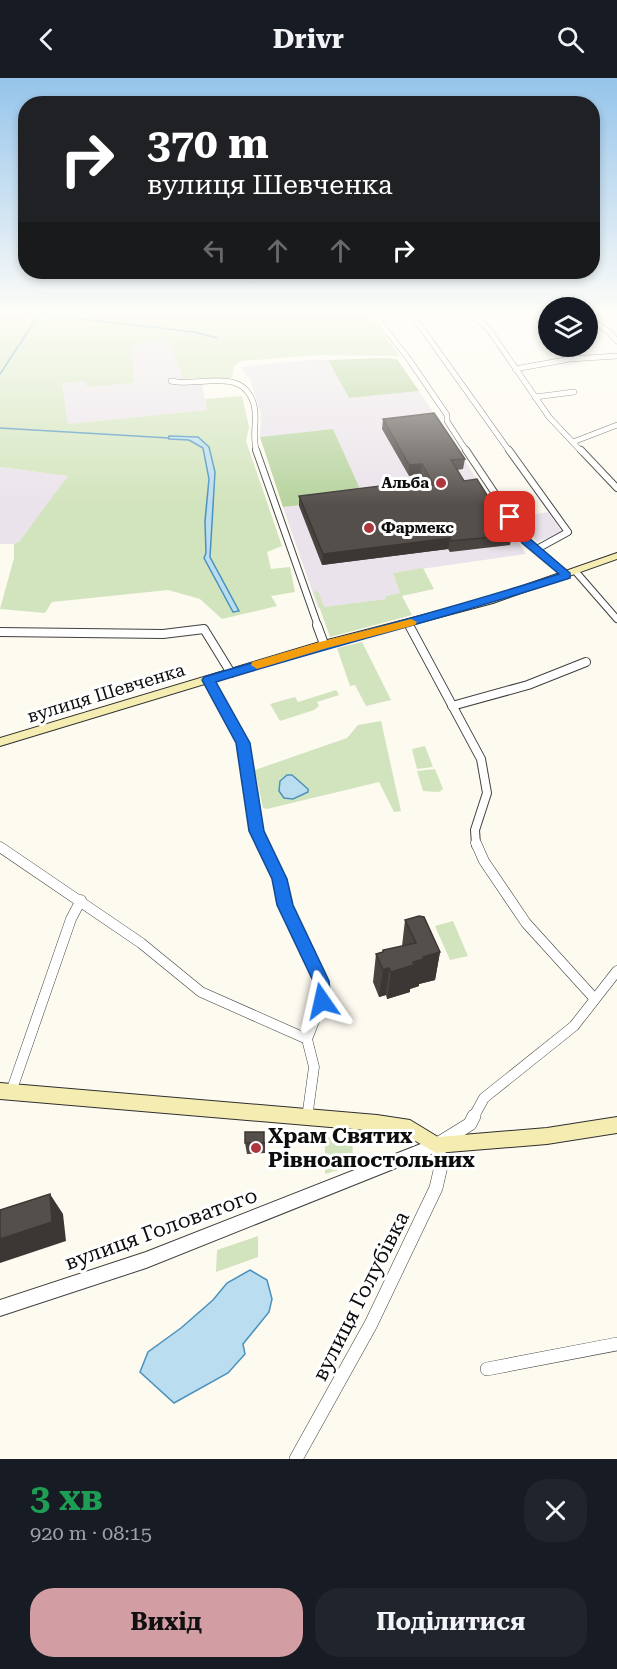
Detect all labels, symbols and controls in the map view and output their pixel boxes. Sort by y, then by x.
icon: back [30,23,63,56]
text: Drivr [273,23,344,55]
icon: search [554,23,587,56]
text: 370 m [147,119,269,168]
icon: right [48,120,126,198]
text: вулиця Шевченка [147,169,393,201]
icon: left [198,234,231,267]
icon: ahead [261,234,294,267]
icon: ahead [324,234,357,267]
icon: right [387,234,420,267]
map controls [538,297,598,357]
button: layers [538,297,598,357]
place label: Альба [381,474,429,492]
marker: Альба [434,476,448,490]
pin [484,491,535,542]
icon: arrive [493,500,526,533]
place label: Фармекс [381,519,454,537]
marker: Фармекс [362,521,376,535]
street label: вулиця Шевченка [25,658,187,726]
position arrow [290,969,354,1033]
place label: Храм Святих Рівноапостольних [268,1124,475,1172]
marker: Храм Святих Рівноапостольних [249,1141,263,1155]
street label: вулиця Головатого [61,1183,261,1275]
street label: вулиця Голубівка [308,1207,414,1385]
text: 3 хв [30,1477,103,1519]
button: close [524,1479,587,1542]
text: 920 m · 08:15 [30,1521,152,1545]
button: Вихід [30,1588,303,1657]
button: Поділитися [315,1588,587,1657]

